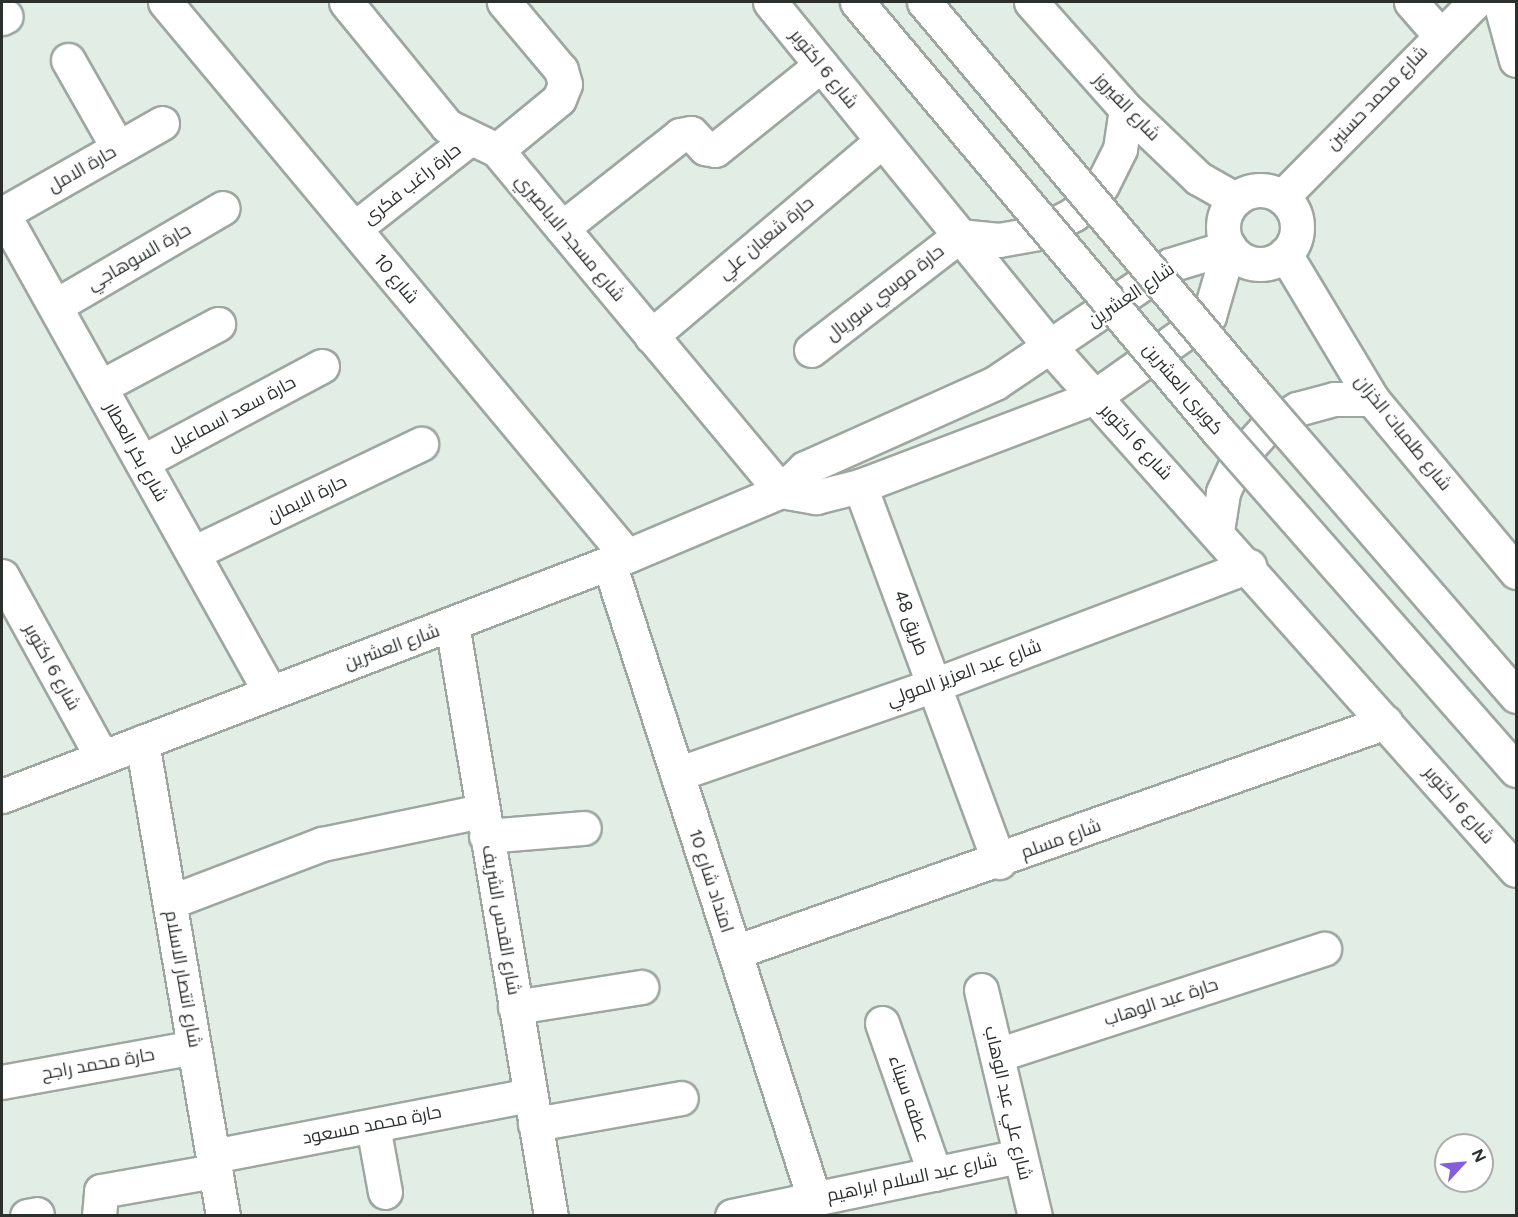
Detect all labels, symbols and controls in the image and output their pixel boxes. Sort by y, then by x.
street label: شارع 6 اكتوبر [785,25,863,113]
street label: شارع محمد حسنين [1322,41,1432,155]
street label: شارع الفيروز [1089,69,1165,145]
street label: حارة راغب فكرى [359,139,465,229]
street label: حارة الامل [44,141,120,197]
street label: شارع مسجد الاباصيري [510,170,630,306]
street label: حارة شعبان علي [714,192,818,284]
street label: حارة السوهاجي [83,219,195,295]
street label: حارة موسي سوريال [822,240,948,346]
street label: شارع 10 [369,250,423,308]
street label: شارع العشرين [1084,258,1178,332]
street label: كوبرى العشرين [1138,339,1228,439]
street label: حارة سعد اسماعيل [165,371,299,457]
street label: شارع طلمبات الخزان [1350,371,1456,495]
street label: شارع بكر العطار [100,398,172,506]
street label: شارع 6 اكتوبر [1095,400,1177,484]
street label: حارة الايمان [264,471,350,527]
street label: طريق 48 [889,587,933,659]
street label: شارع 6 اكتوبر [19,620,85,714]
street label: شارع العشرين [341,620,443,674]
street label: شارع عبد العزيز المولي [884,635,1044,711]
street label: شارع 6 اكتوبر [1419,762,1499,848]
street label: شارع مسلم [1018,815,1104,863]
street label: امتداد شارع 10 [684,827,738,935]
street label: شارع القدس الشريف [477,843,525,997]
street label: شارع انتصار الاسلام [160,909,206,1049]
street label: حارة عبد الوهاب [1101,973,1221,1031]
street label: شارع علي عبد الوهاب [980,1024,1036,1182]
street label: حارة محمد راجح [40,1043,156,1085]
street label: عطفه سيناء [884,1052,934,1146]
street label: حارة محمد مسعود [301,1101,443,1149]
north arrow [1434,1133,1494,1193]
text: N [1468,1146,1490,1165]
street label: شارع عبد السلام ابراهيم [825,1149,999,1207]

